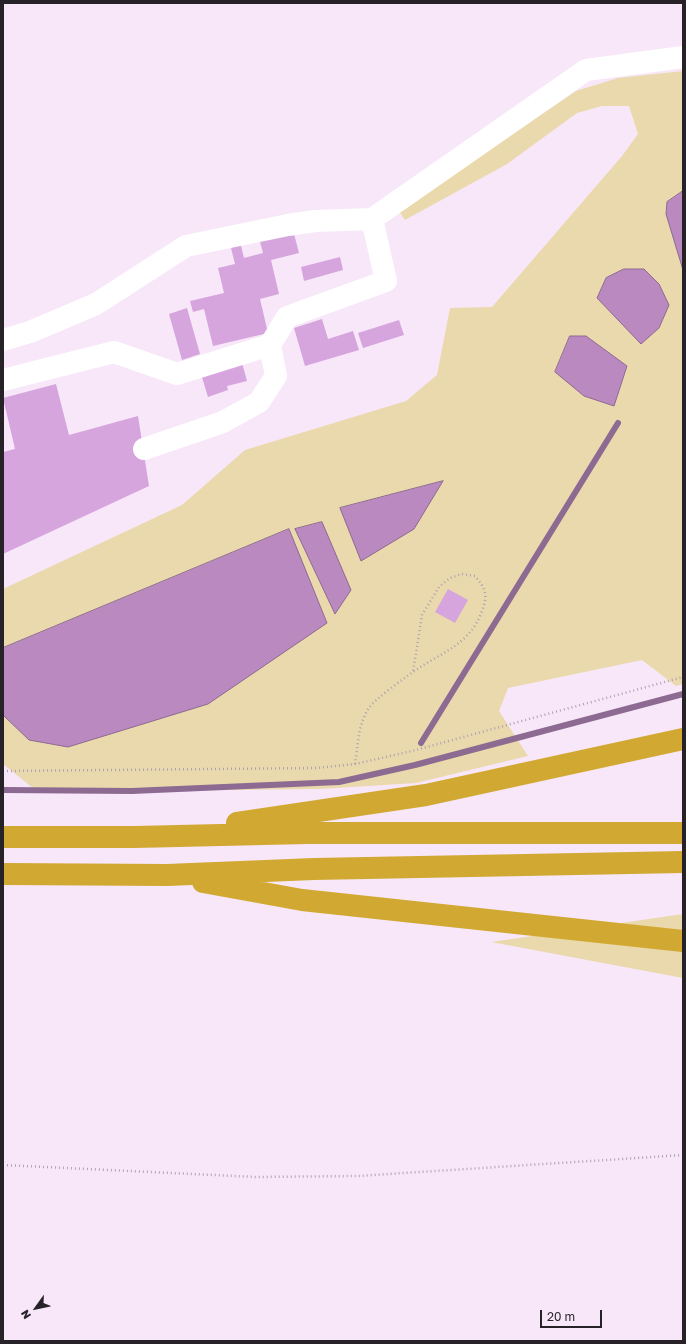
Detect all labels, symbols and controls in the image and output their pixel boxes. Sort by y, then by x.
north arrow [16,1288,56,1328]
scale bar [542,1302,604,1328]
text: N [18,1308,33,1322]
text: 20 m [547,1309,575,1324]

